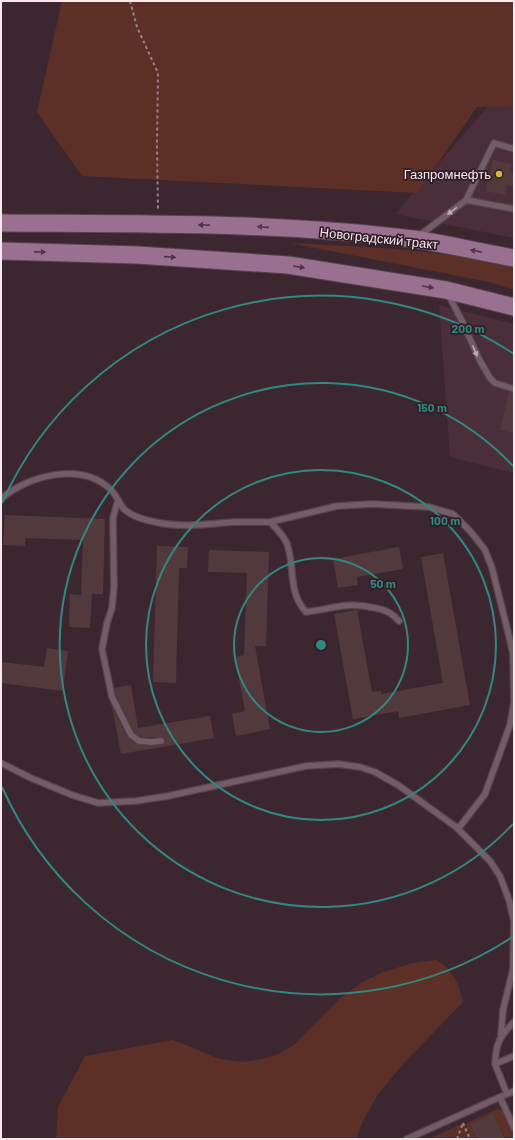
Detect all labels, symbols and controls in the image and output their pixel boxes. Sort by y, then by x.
place label: Газпромнефть [404,166,491,182]
marker: Газпромнефть [494,169,504,179]
one-way arrow [446,207,457,216]
one-way arrow [197,222,210,228]
one-way arrow [257,223,269,230]
street label: Новоградский тракт [319,224,439,252]
one-way arrow [470,248,482,254]
one-way arrow [34,249,46,256]
one-way arrow [164,253,176,260]
one-way arrow [293,264,306,270]
one-way arrow [422,284,434,290]
text: 200 m [452,321,484,335]
one-way arrow [472,345,478,356]
text: 150 m [417,400,447,414]
text: 100 m [430,513,460,527]
text: 50 m [370,576,396,590]
centre of rings [314,638,328,652]

